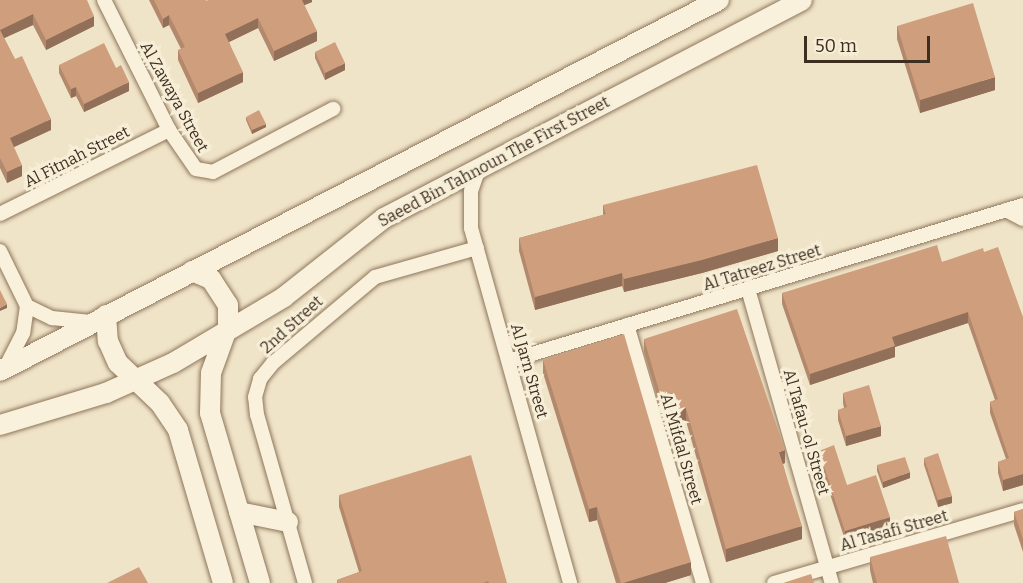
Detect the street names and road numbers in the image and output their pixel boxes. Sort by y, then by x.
street label: Al Zawaya Street [136,38,212,156]
street label: Saeed Bin Tahnoun The First Street [375,93,613,231]
street label: Al Fitnah Street [21,122,133,192]
street label: Al Tatreez Street [701,241,823,295]
street label: 2nd Street [257,292,327,358]
street label: Al Jarn Street [506,321,552,421]
street label: Al Tafau-ol Street [779,367,833,497]
street label: Al Mifdal Street [656,391,706,507]
street label: Al Tasafi Street [838,506,950,556]

